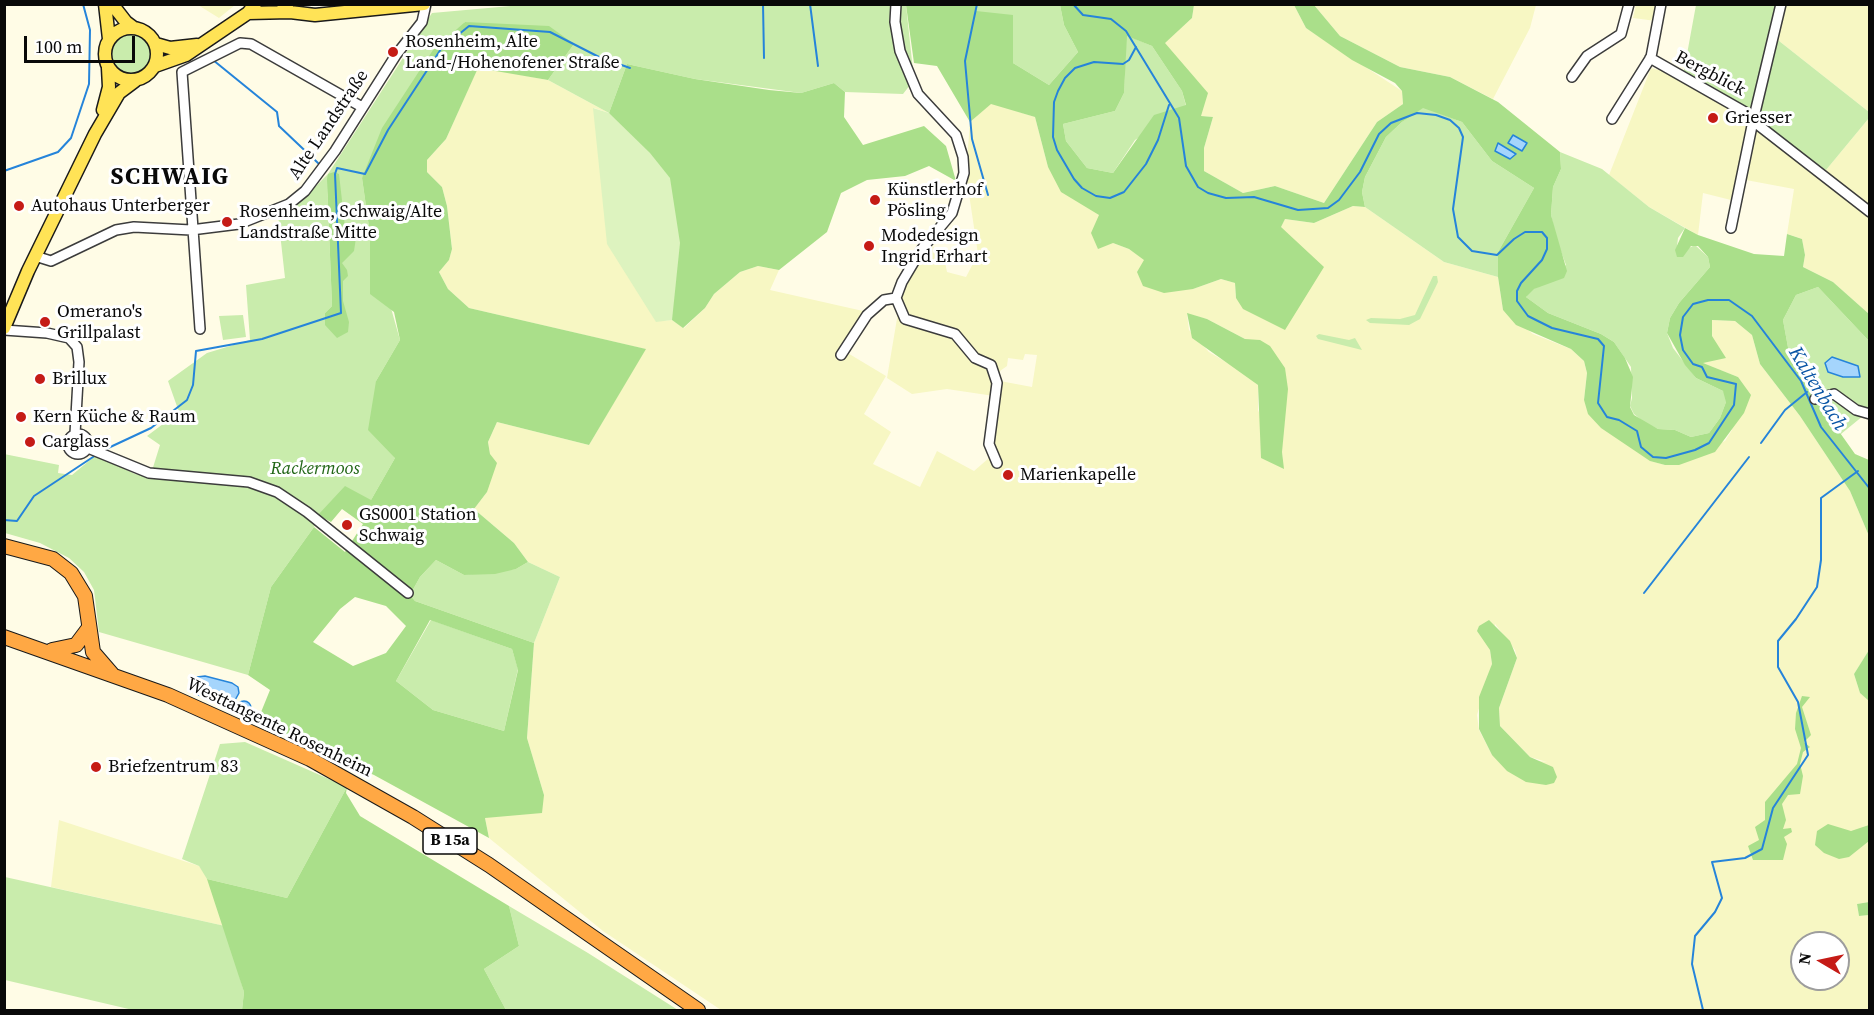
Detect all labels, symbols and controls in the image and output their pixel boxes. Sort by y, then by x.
scale bar [27,24,138,62]
place label: Rosenheim, Alte Land-/Hohenofener Straße [405,31,620,74]
text: 100 m [35,34,82,59]
marker: Rosenheim, Alte Land-/Hohenofener Straße [386,45,400,59]
street label: Bergblick [1671,47,1749,101]
street label: Alte Landstraße [284,66,374,184]
place label: Griesser [1725,107,1792,129]
marker: Griesser [1706,111,1720,125]
district label: SCHWAIG [111,164,229,192]
place label: Künstlerhof Pösling [887,179,983,222]
marker: Künstlerhof Pösling [868,193,882,207]
place label: Autohaus Unterberger [31,195,210,217]
marker: Autohaus Unterberger [12,199,26,213]
place label: Rosenheim, Schwaig/Alte Landstraße Mitte [239,201,442,244]
marker: Rosenheim, Schwaig/Alte Landstraße Mitte [220,215,234,229]
place label: Modedesign Ingrid Erhart [881,225,987,268]
marker: Modedesign Ingrid Erhart [862,239,876,253]
place label: Omerano's Grillpalast [57,301,142,344]
marker: Omerano's Grillpalast [38,315,52,329]
water label: Kaltenbach [1783,343,1851,435]
place label: Brillux [52,368,107,390]
marker: Brillux [33,372,47,386]
place label: Kern Küche & Raum [33,406,196,428]
marker: Kern Küche & Raum [14,410,28,424]
place label: Carglass [42,431,109,453]
marker: Carglass [23,435,37,449]
park label: Rackermoos [270,458,360,480]
place label: Marienkapelle [1020,464,1136,486]
marker: Marienkapelle [1001,468,1015,482]
place label: GS0001 Station Schwaig [359,504,477,546]
marker: GS0001 Station Schwaig [340,518,354,532]
street label: Westtangente Rosenheim [183,674,375,782]
place label: Briefzentrum 83 [108,756,238,778]
marker: Briefzentrum 83 [89,760,103,774]
road number: B 15a [423,828,477,854]
north arrow [1790,931,1850,991]
text: N [1792,951,1816,966]

